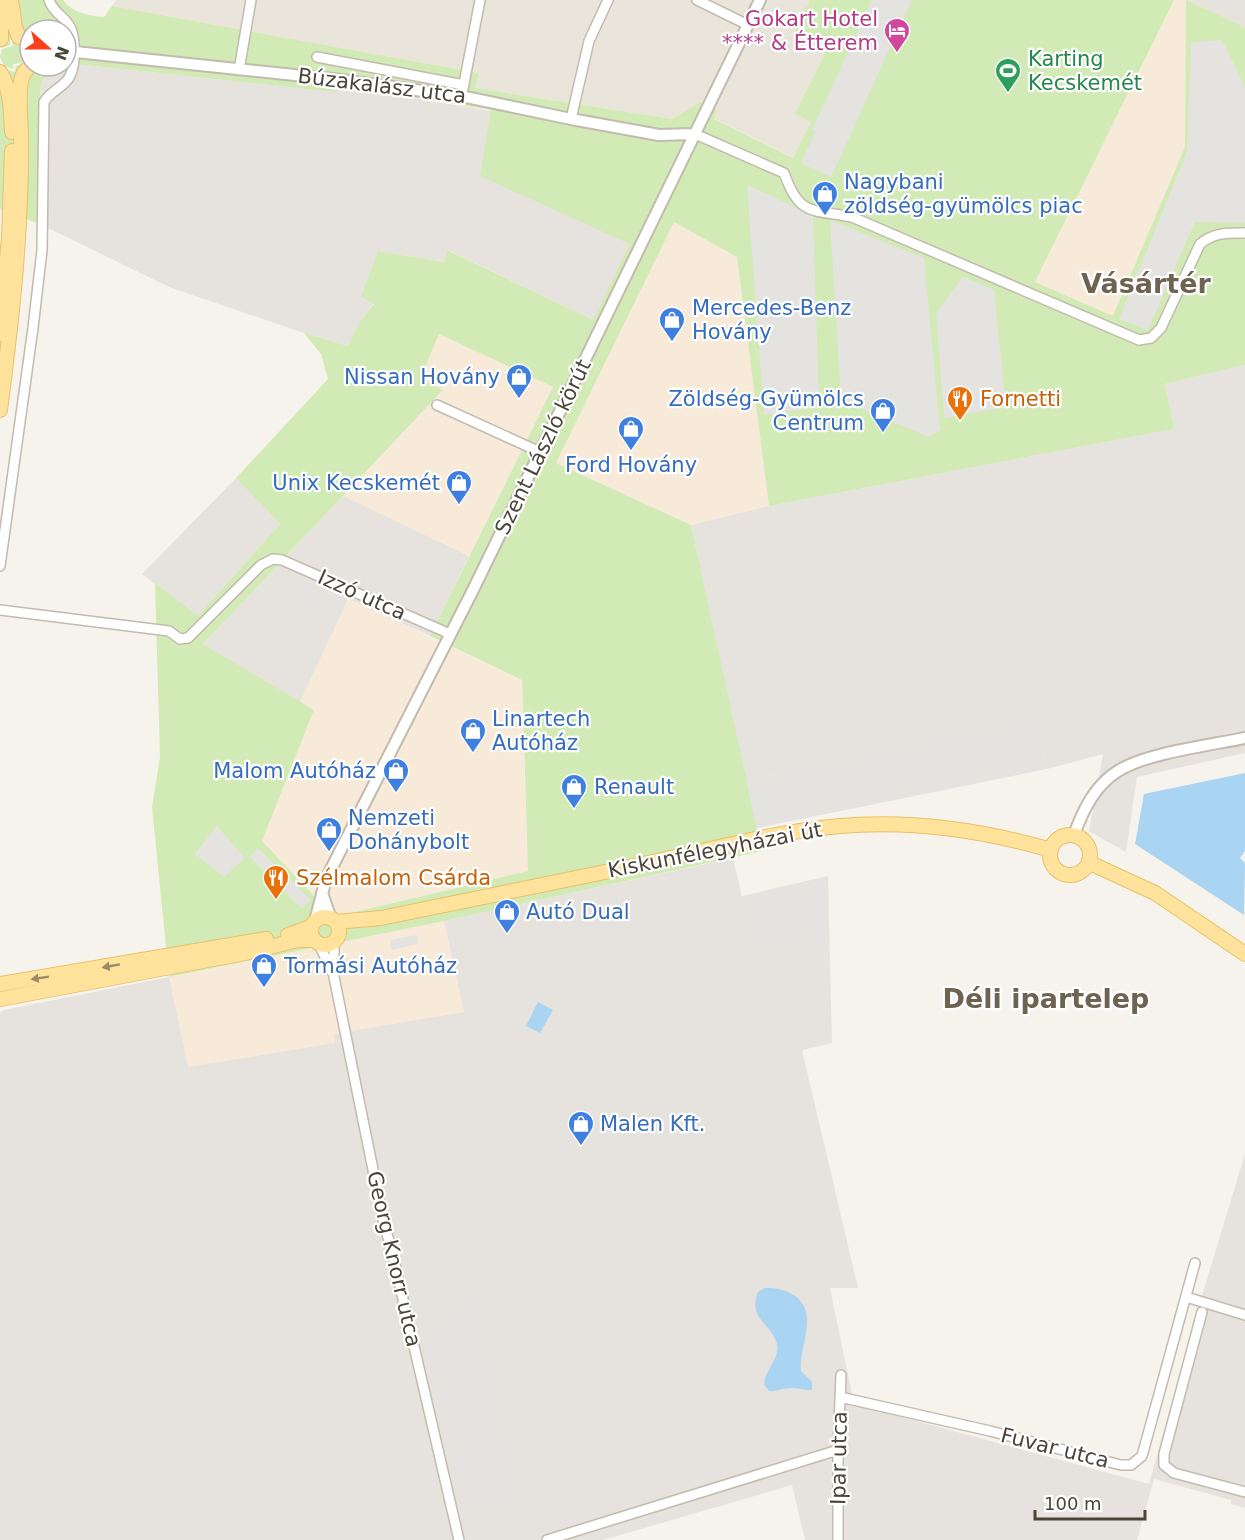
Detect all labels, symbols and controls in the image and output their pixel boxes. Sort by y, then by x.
place label: Gokart Hotel **** & Étterem [722,7,878,55]
hotel icon: Gokart Hotel **** & Étterem [882,16,912,54]
north arrow [18,18,78,78]
text: N [50,44,73,63]
place label: Karting Kecskemét [1028,47,1142,95]
sports icon: Karting Kecskemét [993,56,1023,94]
street label: Búzakalász utca [296,64,468,108]
place label: Nagybani zöldség-gyümölcs piac [844,170,1083,218]
shop icon: Nagybani zöldség-gyümölcs piac [810,179,840,217]
district label: Vásártér [1081,268,1212,299]
place label: Mercedes-Benz Hovány [692,296,851,344]
shop icon: Mercedes-Benz Hovány [657,305,687,343]
street label: Szent László körút [490,356,596,538]
shop icon: Nissan Hovány [504,362,534,400]
place label: Nissan Hovány [344,365,500,389]
restaurant icon: Fornetti [945,384,975,422]
place label: Zöldség-Gyümölcs Centrum [668,387,864,435]
place label: Fornetti [980,387,1061,411]
shop icon: Zöldség-Gyümölcs Centrum [868,396,898,434]
shop icon: Ford Hovány [616,414,646,452]
place label: Ford Hovány [565,453,697,477]
shop icon: Unix Kecskemét [444,468,474,506]
place label: Unix Kecskemét [272,471,440,495]
street label: Izzó utca [314,565,410,625]
place label: Linartech Autóház [492,707,590,755]
shop icon: Linartech Autóház [458,716,488,754]
shop icon: Malom Autóház [381,756,411,794]
place label: Malom Autóház [213,759,376,783]
shop icon: Renault [559,772,589,810]
place label: Renault [594,775,674,799]
place label: Nemzeti Dohánybolt [348,806,469,854]
shop icon: Nemzeti Dohánybolt [314,815,344,853]
street label: Kiskunfélegyházai út [606,817,824,883]
restaurant icon: Szélmalom Csárda [261,863,291,901]
place label: Szélmalom Csárda [296,866,491,890]
shop icon: Autó Dual [492,897,522,935]
place label: Autó Dual [526,900,630,924]
shop icon: Tormási Autóház [249,951,279,989]
place label: Tormási Autóház [283,954,457,978]
one-way arrow [101,962,120,971]
one-way arrow [30,974,49,983]
district label: Déli ipartelep [943,983,1149,1014]
shop icon: Malen Kft. [566,1109,596,1147]
place label: Malen Kft. [600,1112,705,1136]
street label: Georg Knorr utca [362,1169,426,1349]
street label: Ipar utca [826,1411,852,1505]
street label: Fuvar utca [998,1423,1112,1473]
scale bar [1035,1483,1144,1521]
text: 100 m [1044,1493,1102,1514]

